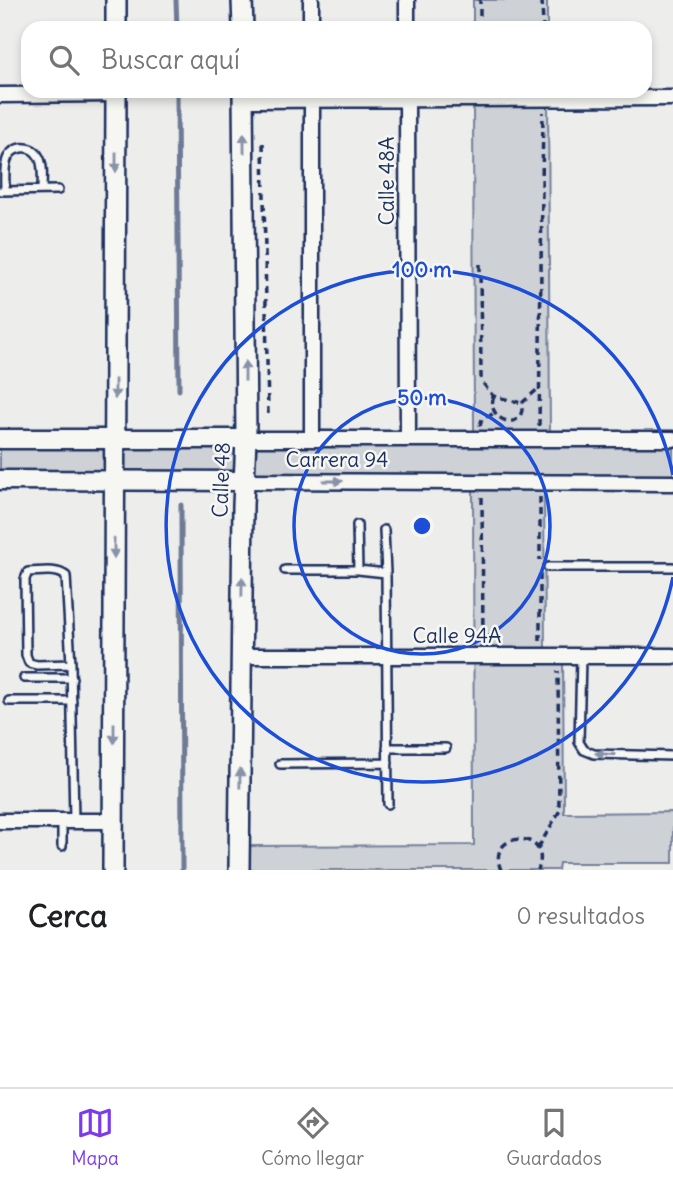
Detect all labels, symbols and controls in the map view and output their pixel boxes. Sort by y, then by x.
search box [21,21,652,98]
icon: search [45,41,83,79]
text: Buscar aquí [101,43,240,76]
one-way arrow [238,132,249,154]
street label: Calle 48A [373,136,400,226]
one-way arrow [110,151,121,173]
text: 100 m [392,256,452,283]
one-way arrow [240,359,251,381]
one-way arrow [109,379,121,401]
text: 50 m [397,384,447,411]
street label: Calle 48 [206,442,236,518]
street label: Carrera 94 [285,446,389,473]
one-way arrow [322,476,344,487]
centre of rings [410,514,434,538]
one-way arrow [108,538,120,560]
one-way arrow [236,576,248,598]
street label: Calle 94A [412,622,502,649]
one-way arrow [108,722,120,744]
one-way arrow [594,748,616,759]
one-way arrow [234,766,246,788]
text: Cerca [28,897,107,935]
text: 0 resultados [517,901,645,930]
tab: Mapa [71,1104,119,1170]
tab: Cómo llegar [261,1104,364,1170]
tab: Guardados [506,1104,602,1170]

